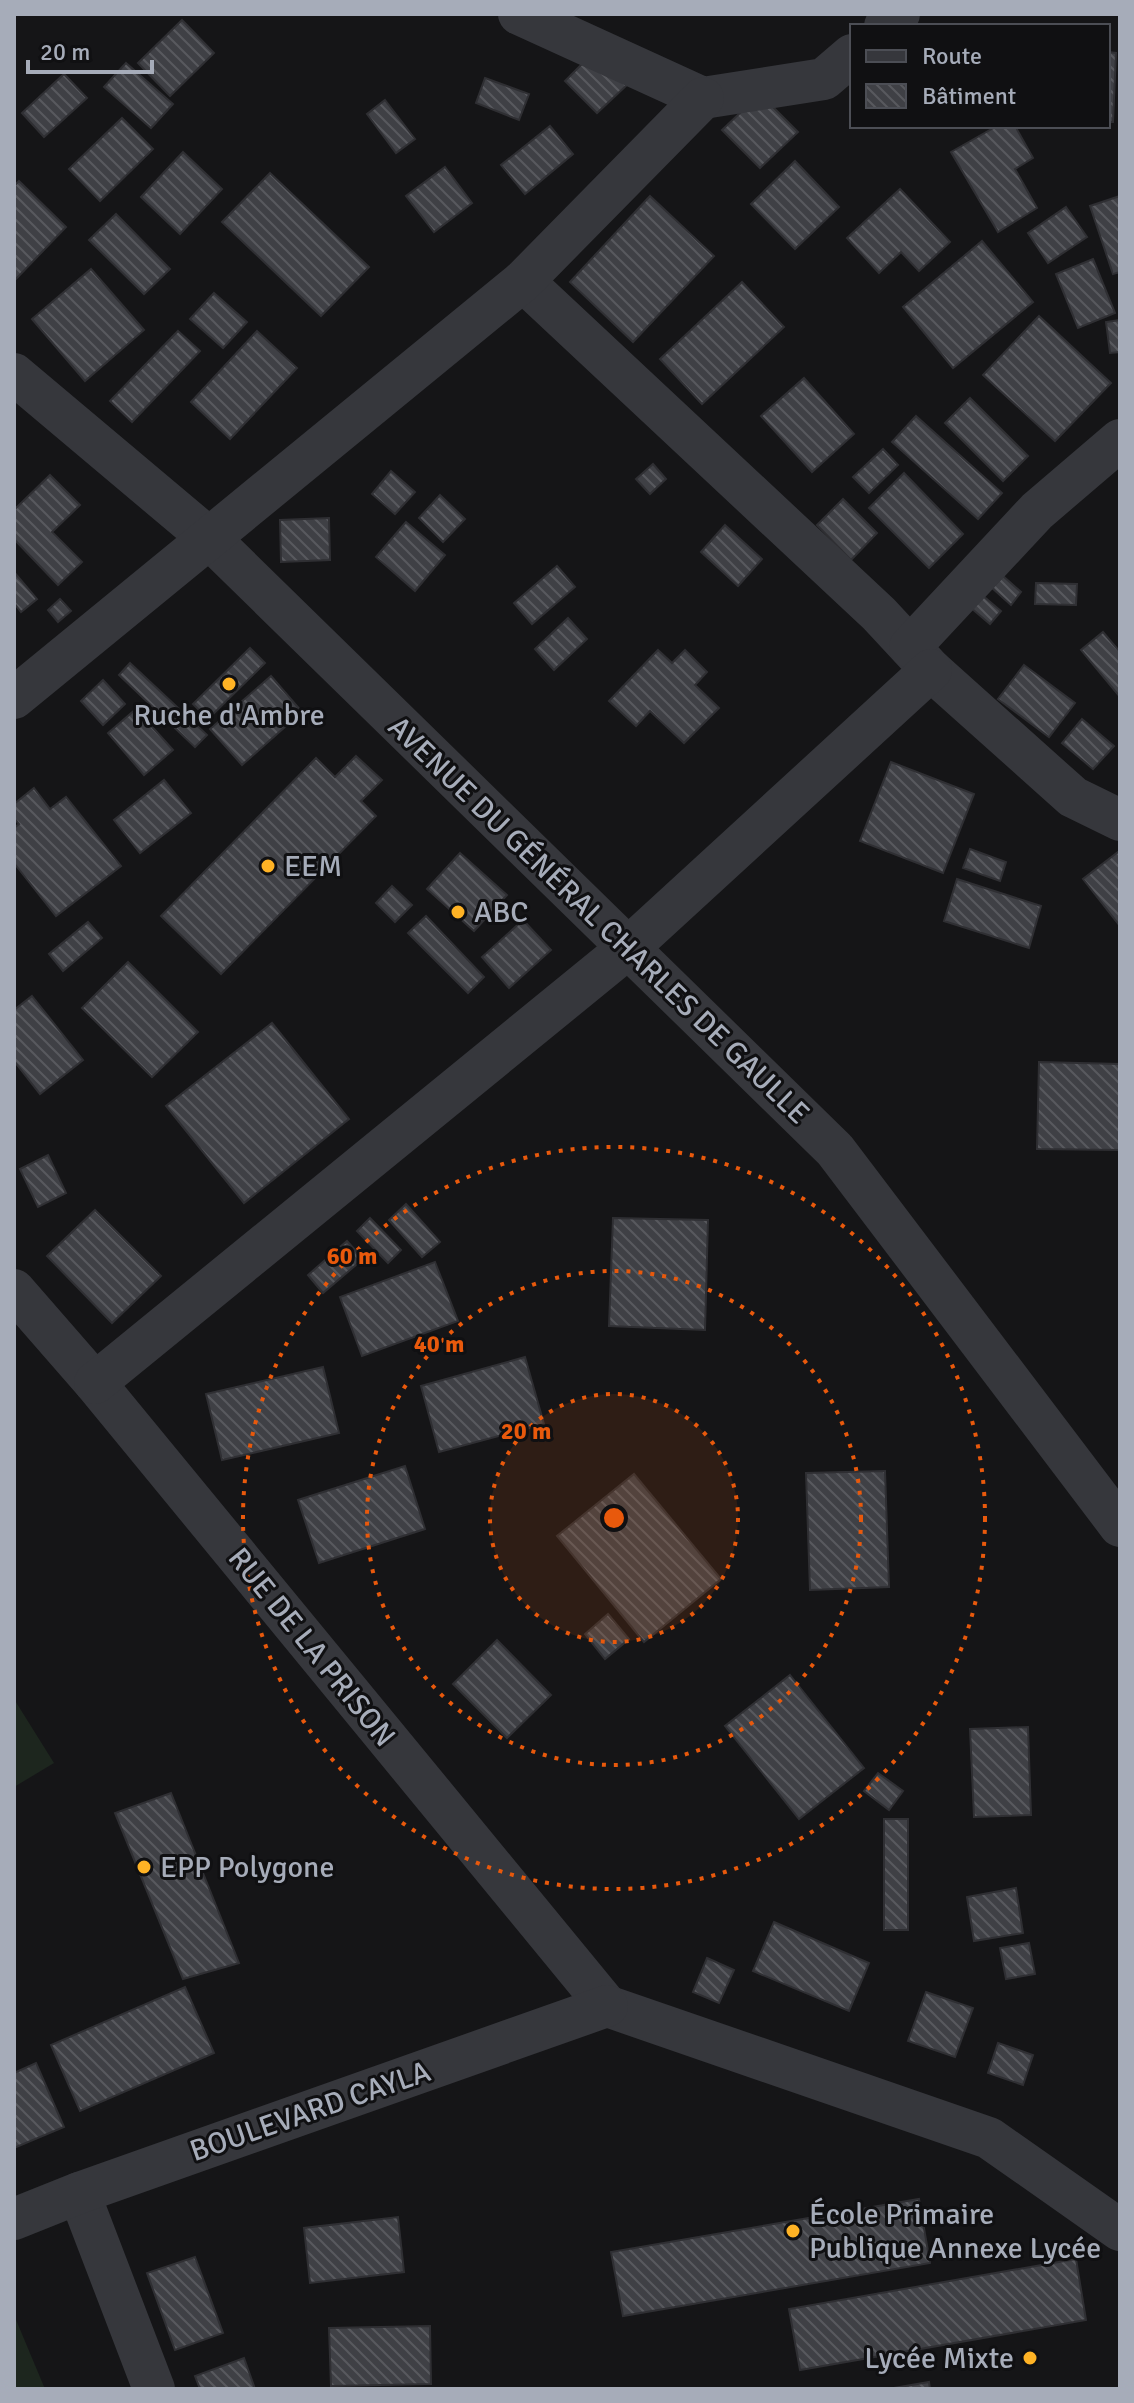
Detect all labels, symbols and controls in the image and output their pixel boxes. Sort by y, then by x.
scale bar [28,24,152,74]
legend [850,24,1110,128]
text: 20 m [40,37,90,67]
text: Route [922,41,982,71]
text: Bâtiment [922,81,1016,111]
marker: Ruche d'Ambre [220,675,238,693]
place label: Ruche d'Ambre [133,697,325,734]
street label: AVENUE DU GÉNÉRAL CHARLES DE GAULLE [380,709,817,1132]
place label: EEM [284,848,342,885]
marker: EEM [259,857,277,875]
place label: ABC [474,894,528,931]
marker: ABC [449,903,467,921]
text: 60 m [327,1241,377,1271]
text: 40 m [414,1329,464,1359]
text: 20 m [501,1416,551,1446]
centre of rings [600,1504,628,1532]
street label: RUE DE LA PRISON [220,1540,403,1754]
place label: EPP Polygone [160,1849,335,1886]
marker: EPP Polygone [135,1858,153,1876]
street label: BOULEVARD CAYLA [185,2053,435,2170]
place label: École Primaire Publique Annexe Lycée [809,2196,1101,2267]
marker: École Primaire Publique Annexe Lycée [784,2222,802,2240]
place label: Lycée Mixte [864,2340,1014,2377]
marker: Lycée Mixte [1021,2349,1039,2367]

